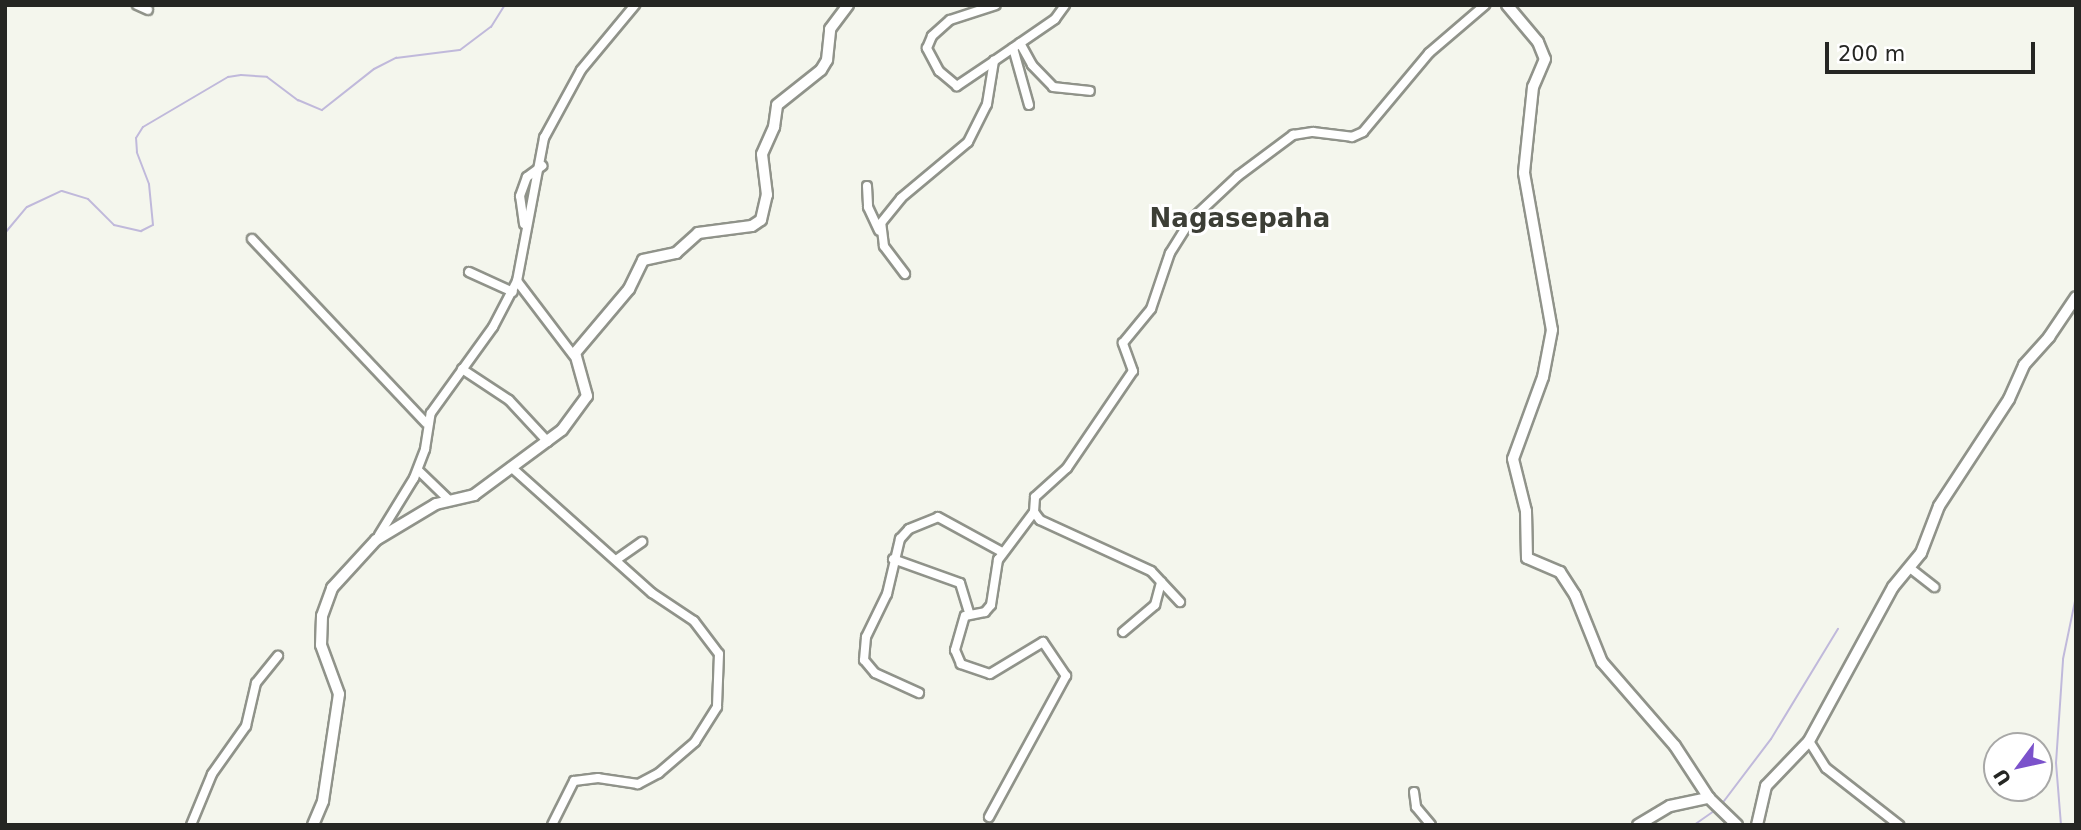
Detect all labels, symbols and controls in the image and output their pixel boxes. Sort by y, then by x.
scale bar [1829,28,2039,72]
text: 200 m [1838,42,1905,66]
district label: Nagasepaha [1150,203,1330,235]
north arrow [1983,732,2053,802]
text: U [1989,765,2015,790]

